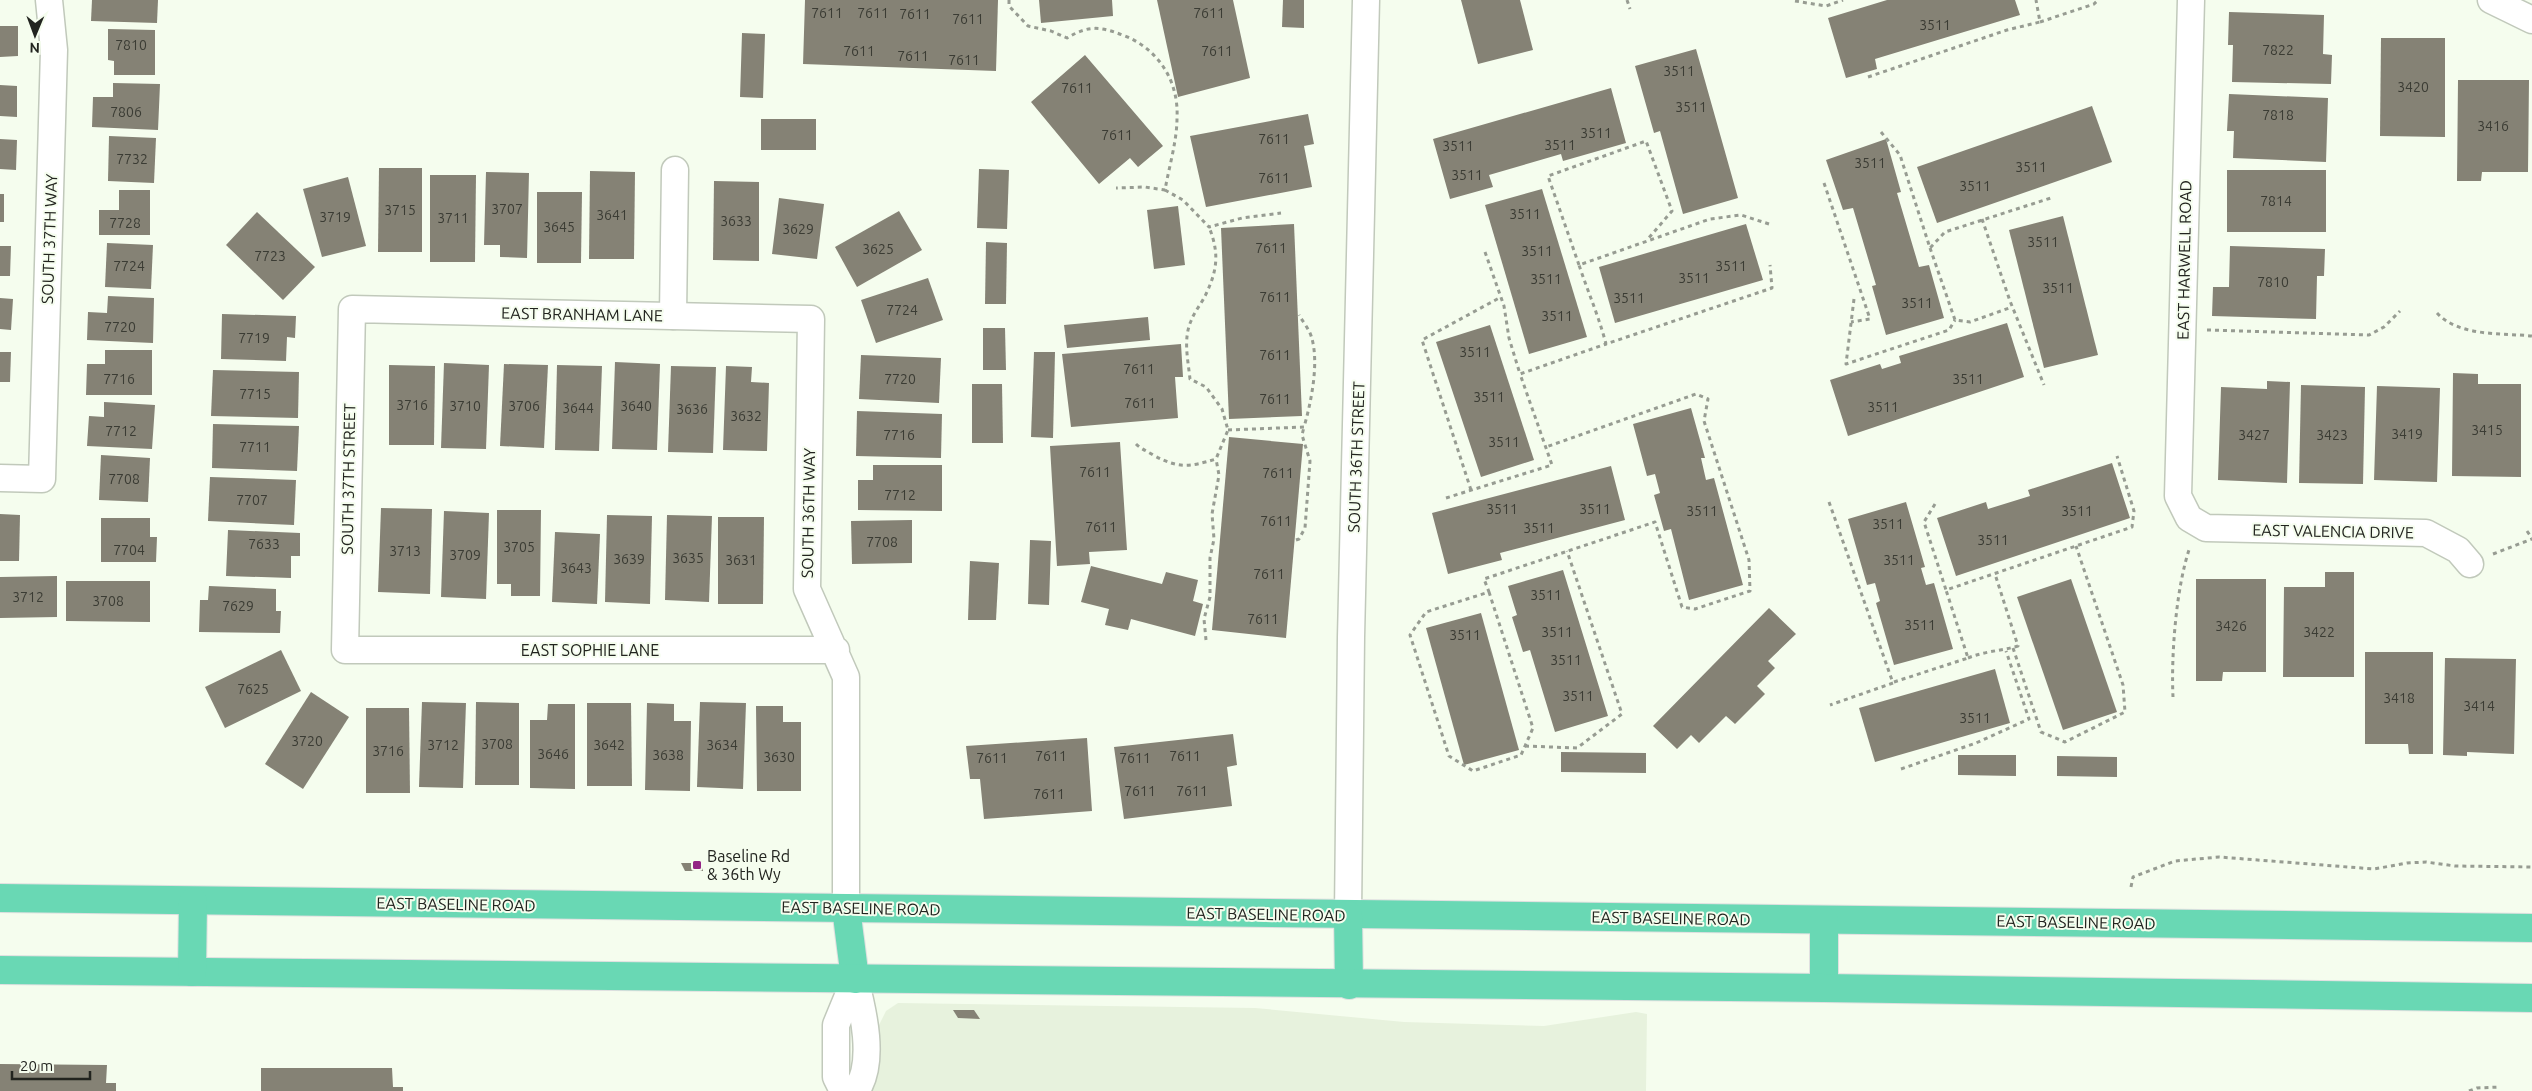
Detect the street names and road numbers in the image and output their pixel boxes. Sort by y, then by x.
street label: SOUTH 37TH WAY [38,173,60,304]
street label: EAST HARWELL ROAD [2174,180,2194,340]
street label: EAST BRANHAM LANE [501,304,663,324]
street label: SOUTH 36TH STREET [1344,381,1368,533]
street label: SOUTH 37TH STREET [338,403,358,555]
street label: SOUTH 36TH WAY [798,447,818,578]
street label: EAST VALENCIA DRIVE [2252,521,2414,541]
street label: EAST SOPHIE LANE [521,641,659,659]
street label: EAST BASELINE ROAD [376,894,536,914]
street label: EAST BASELINE ROAD [781,898,941,918]
street label: EAST BASELINE ROAD [1186,904,1346,924]
street label: EAST BASELINE ROAD [1591,908,1751,928]
street label: EAST BASELINE ROAD [1996,912,2156,932]

